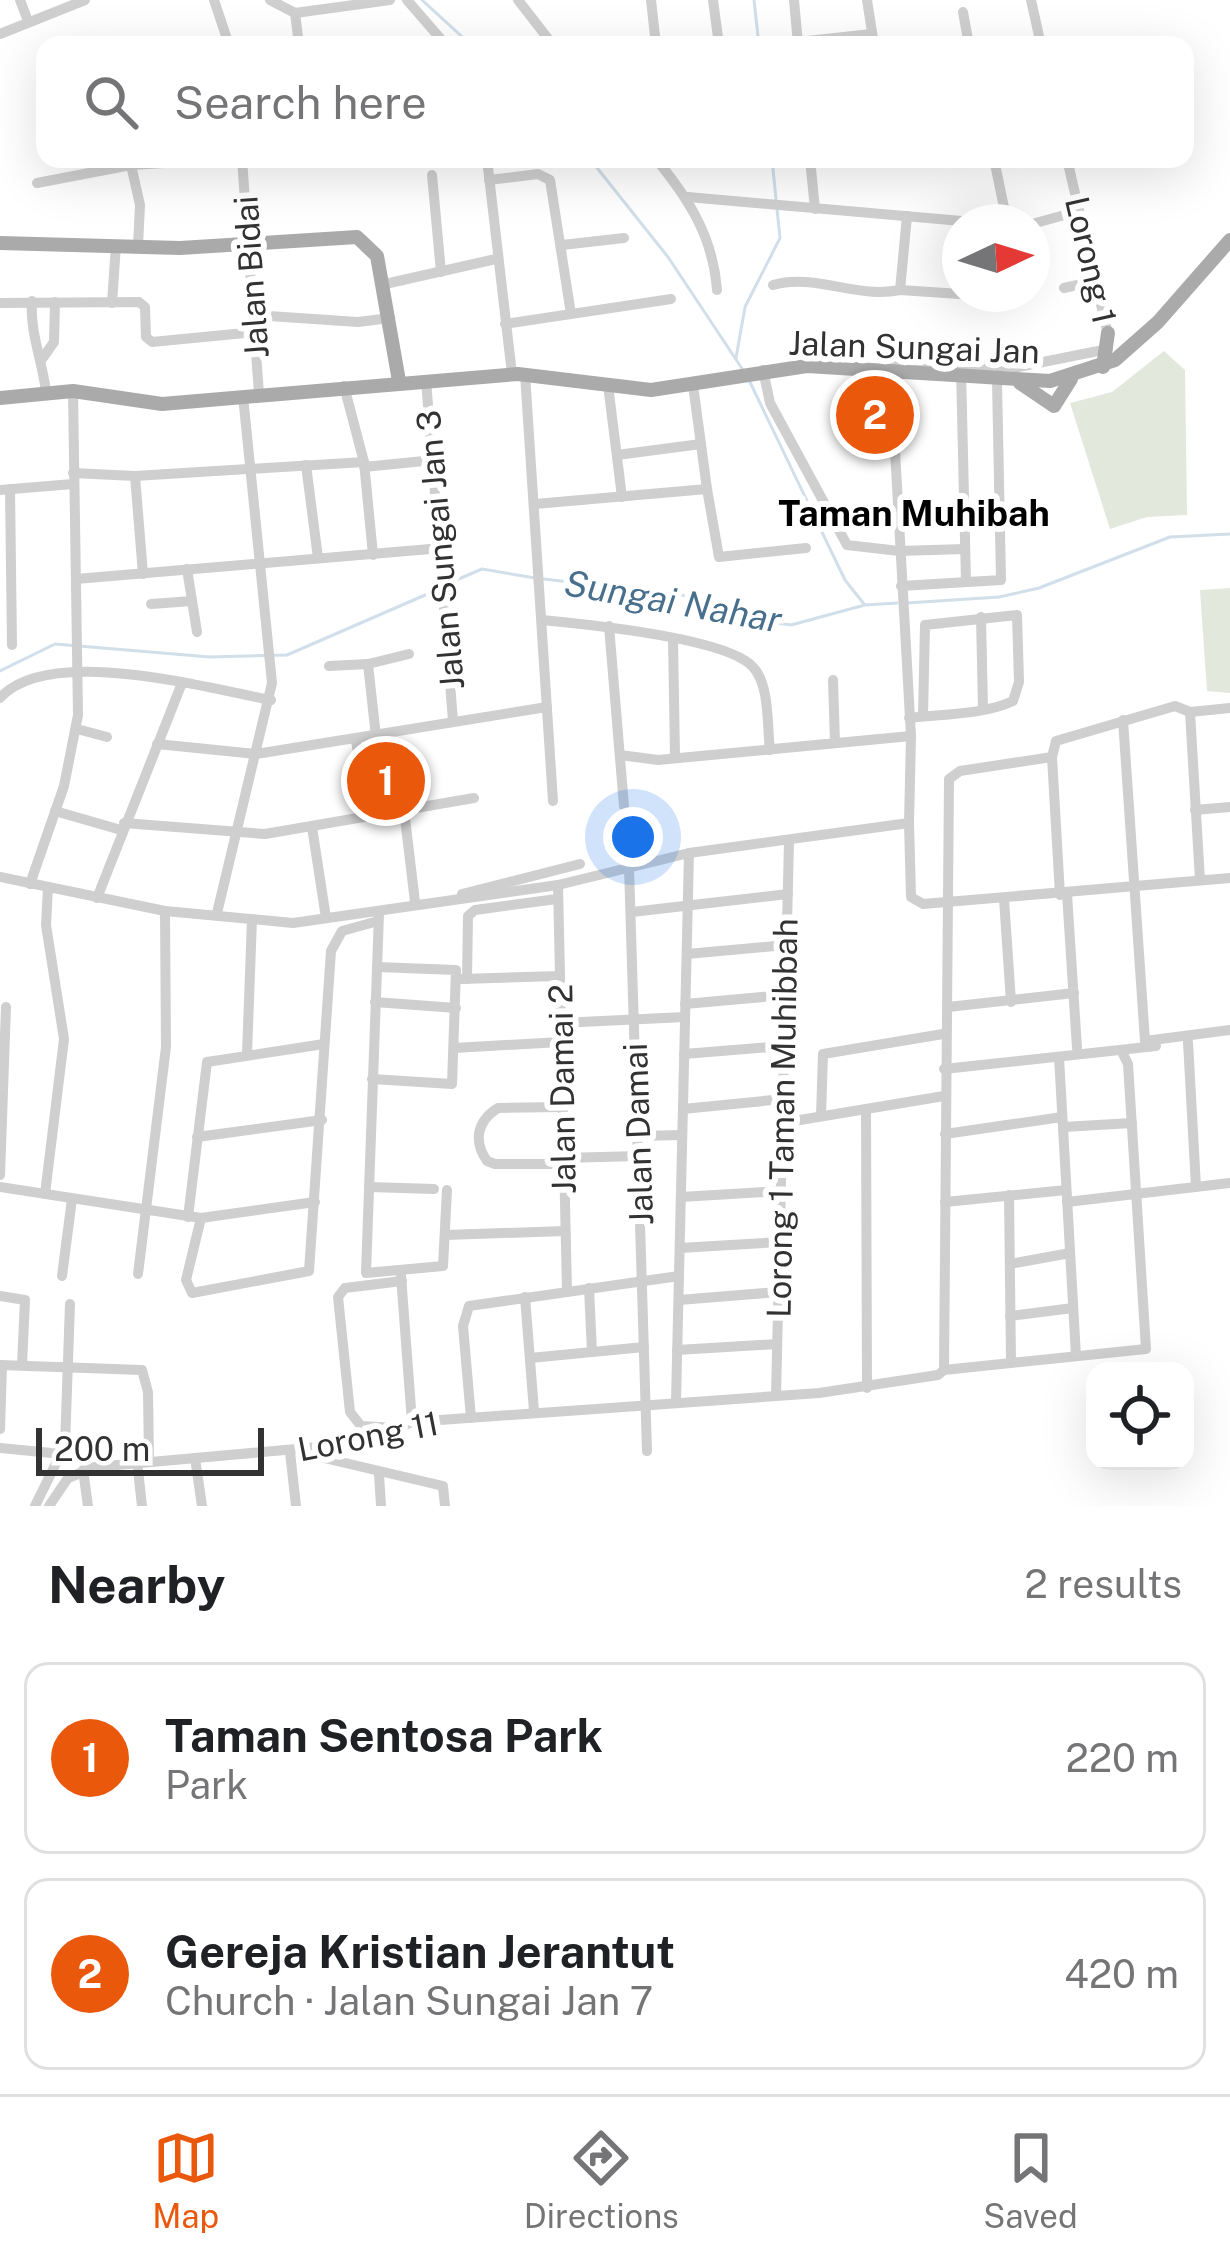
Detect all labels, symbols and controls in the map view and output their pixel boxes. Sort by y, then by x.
search box [36,36,1194,168]
icon: search [78,69,144,135]
text: Search here [174,76,427,129]
street label: Lorong 1 [1058,193,1124,327]
street label: Jalan Bidai [226,195,276,359]
north arrow [942,204,1050,312]
street label: Jalan Sungai Jan [788,324,1040,370]
pin: 2 [836,370,914,460]
street label: Jalan Sungai Jan 3 [409,409,471,691]
district label: Taman Muhibah [778,492,1050,534]
water label: Sungai Nahar [561,561,785,641]
pin: 1 [347,736,425,826]
your location [603,807,663,867]
street label: Lorong 1 Taman Muhibbah [760,918,804,1318]
street label: Jalan Damai 2 [541,984,583,1194]
street label: Jalan Damai [616,1042,660,1226]
map controls [1086,1362,1194,1470]
button: locate [1086,1362,1194,1470]
street label: Lorong 11 [294,1404,442,1468]
scale bar [36,1422,264,1475]
text: 200 m [54,1430,150,1468]
text: Nearby [48,1555,225,1614]
text: 2 results [1025,1561,1182,1607]
text: Taman Sentosa Park [165,1709,603,1762]
text: 1 [82,1735,98,1781]
text: 220 m [1065,1735,1179,1781]
text: Park [165,1762,248,1808]
text: Gereja Kristian Jerantut [165,1925,675,1978]
text: 2 [78,1951,102,1997]
text: 420 m [1064,1951,1179,1997]
text: Church · Jalan Sungai Jan 7 [165,1978,653,2024]
tab: Map [152,2125,219,2235]
tab: Directions [524,2125,679,2235]
tab: Saved [983,2125,1078,2235]

